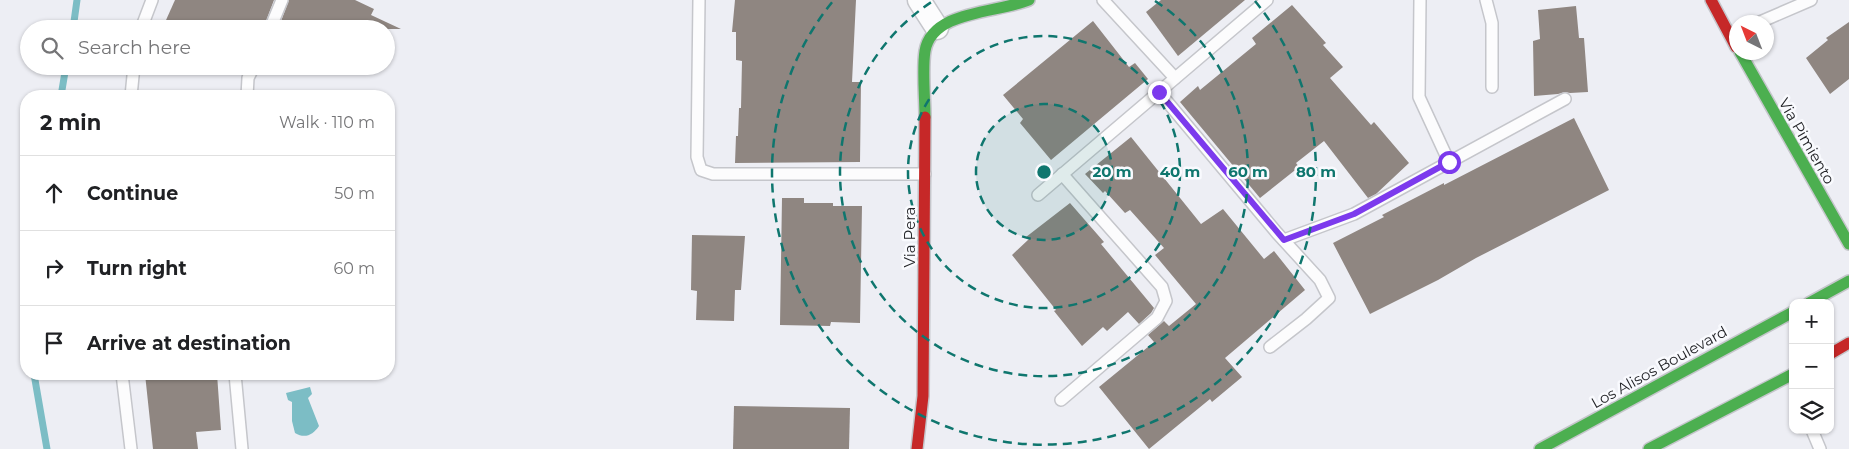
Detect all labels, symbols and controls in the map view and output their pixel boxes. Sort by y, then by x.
north arrow [1729,15,1774,60]
search box [20,20,395,75]
icon: search [38,34,66,62]
text: Search here [78,36,191,59]
route end [1148,81,1171,104]
street label: Via Pimiento [1775,95,1839,187]
text: 2 min [40,110,101,135]
text: Walk · 110 m [279,113,375,132]
route start [1438,151,1461,174]
text: 20 m [1092,162,1132,181]
text: 40 m [1160,162,1200,181]
text: 60 m [1228,162,1268,181]
text: 80 m [1296,162,1336,181]
centre of rings [1035,163,1053,181]
icon: ahead [40,179,68,207]
text: Continue [87,182,178,205]
text: 50 m [334,184,375,203]
street label: Via Pera [900,207,919,267]
icon: right [40,254,68,282]
text: Turn right [87,257,187,280]
text: 60 m [333,259,375,278]
map controls [1789,299,1834,434]
button: + [1789,299,1834,344]
street label: Los Alisos Boulevard [1588,322,1730,412]
icon: arrive [40,329,68,357]
text: Arrive at destination [87,332,291,355]
button: − [1789,344,1834,389]
button: layers [1789,389,1834,434]

